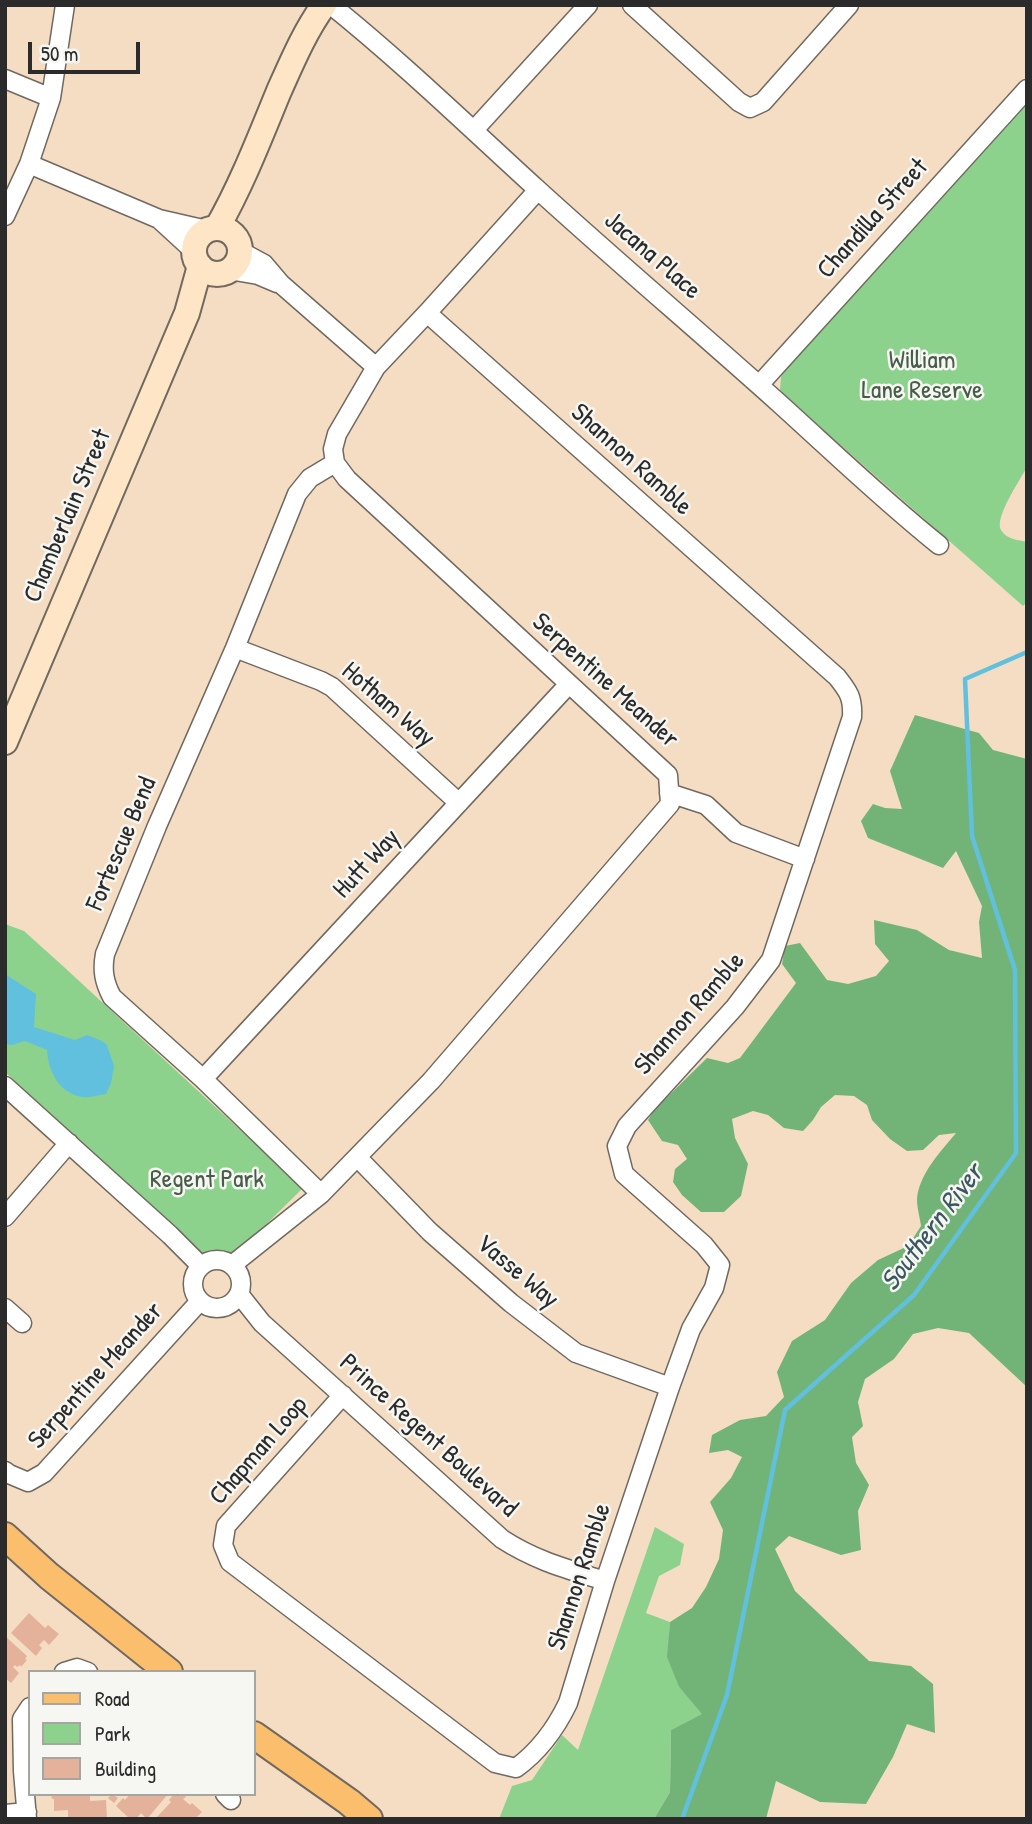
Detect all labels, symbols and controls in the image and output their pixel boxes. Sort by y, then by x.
scale bar [32,28,144,72]
text: 50 m [41,39,78,68]
street label: Chandilla Street [811,152,935,286]
street label: Jacana Place [597,205,707,307]
park label: William Lane Reserve [861,345,983,406]
street label: Shannon Ramble [564,397,698,523]
street label: Chamberlain Street [17,425,119,607]
street label: Serpentine Meander [525,607,685,755]
street label: Hotham Way [335,656,441,754]
street label: Fortescue Bend [80,773,164,915]
street label: Hutt Way [327,823,407,905]
street label: Shannon Ramble [628,946,752,1082]
water label: Southern River [874,1158,992,1298]
park label: Regent Park [150,1164,264,1196]
street label: Vasse Way [469,1228,565,1316]
street label: Serpentine Meander [22,1296,170,1456]
street label: Prince Regent Boulevard [332,1348,524,1524]
street label: Chapman Loop [203,1390,315,1512]
street label: Shannon Ramble [542,1500,618,1654]
legend [28,1670,256,1796]
text: Road [95,1684,129,1713]
text: Park [95,1719,130,1748]
text: Building [95,1754,156,1783]

